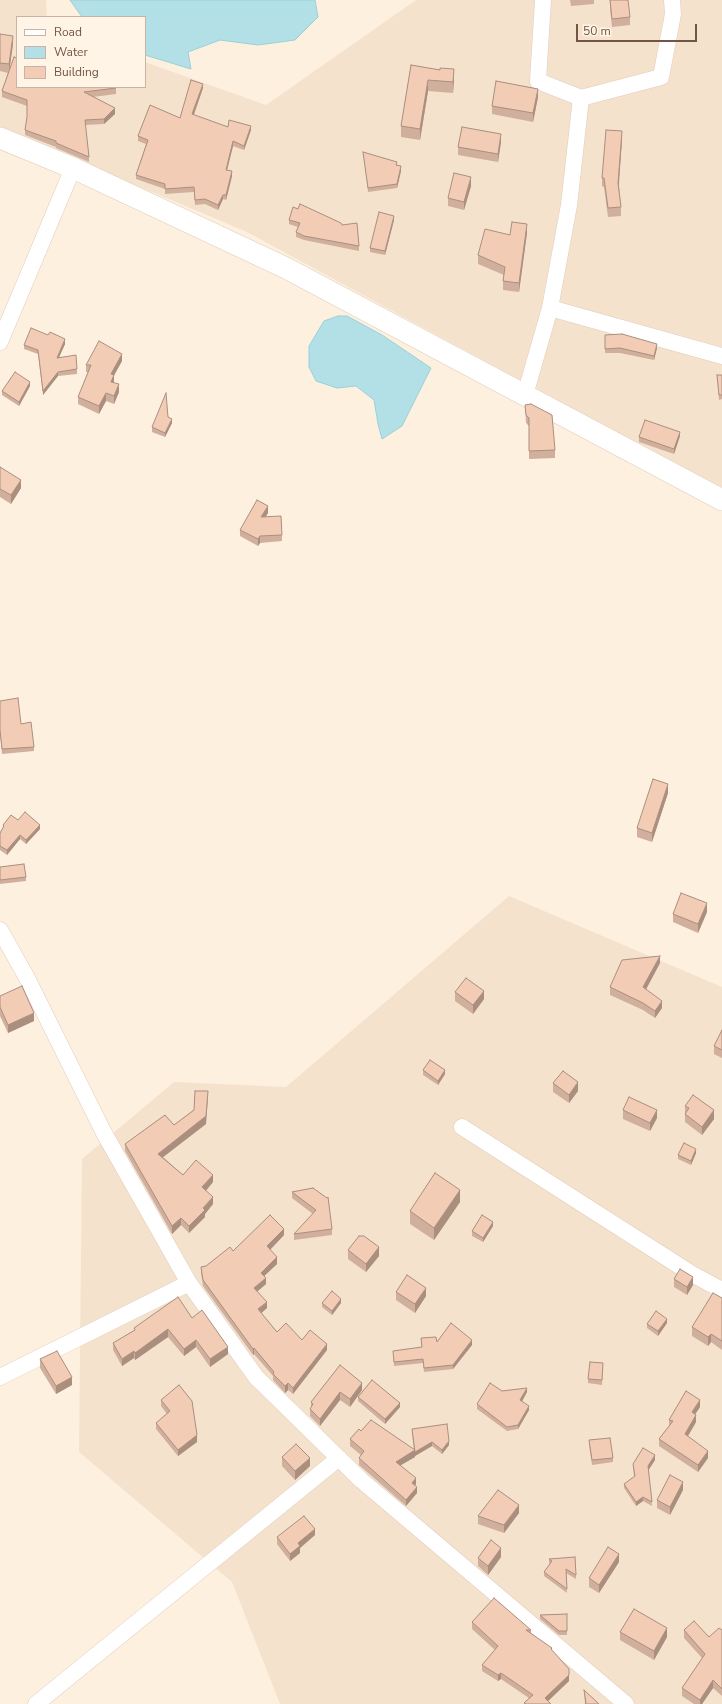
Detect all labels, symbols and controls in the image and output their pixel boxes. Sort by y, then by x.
legend [16,16,146,88]
scale bar [578,16,699,42]
text: 50 m [583,23,611,39]
text: Road [54,24,82,40]
text: Water [54,44,88,60]
text: Building [54,64,99,80]

